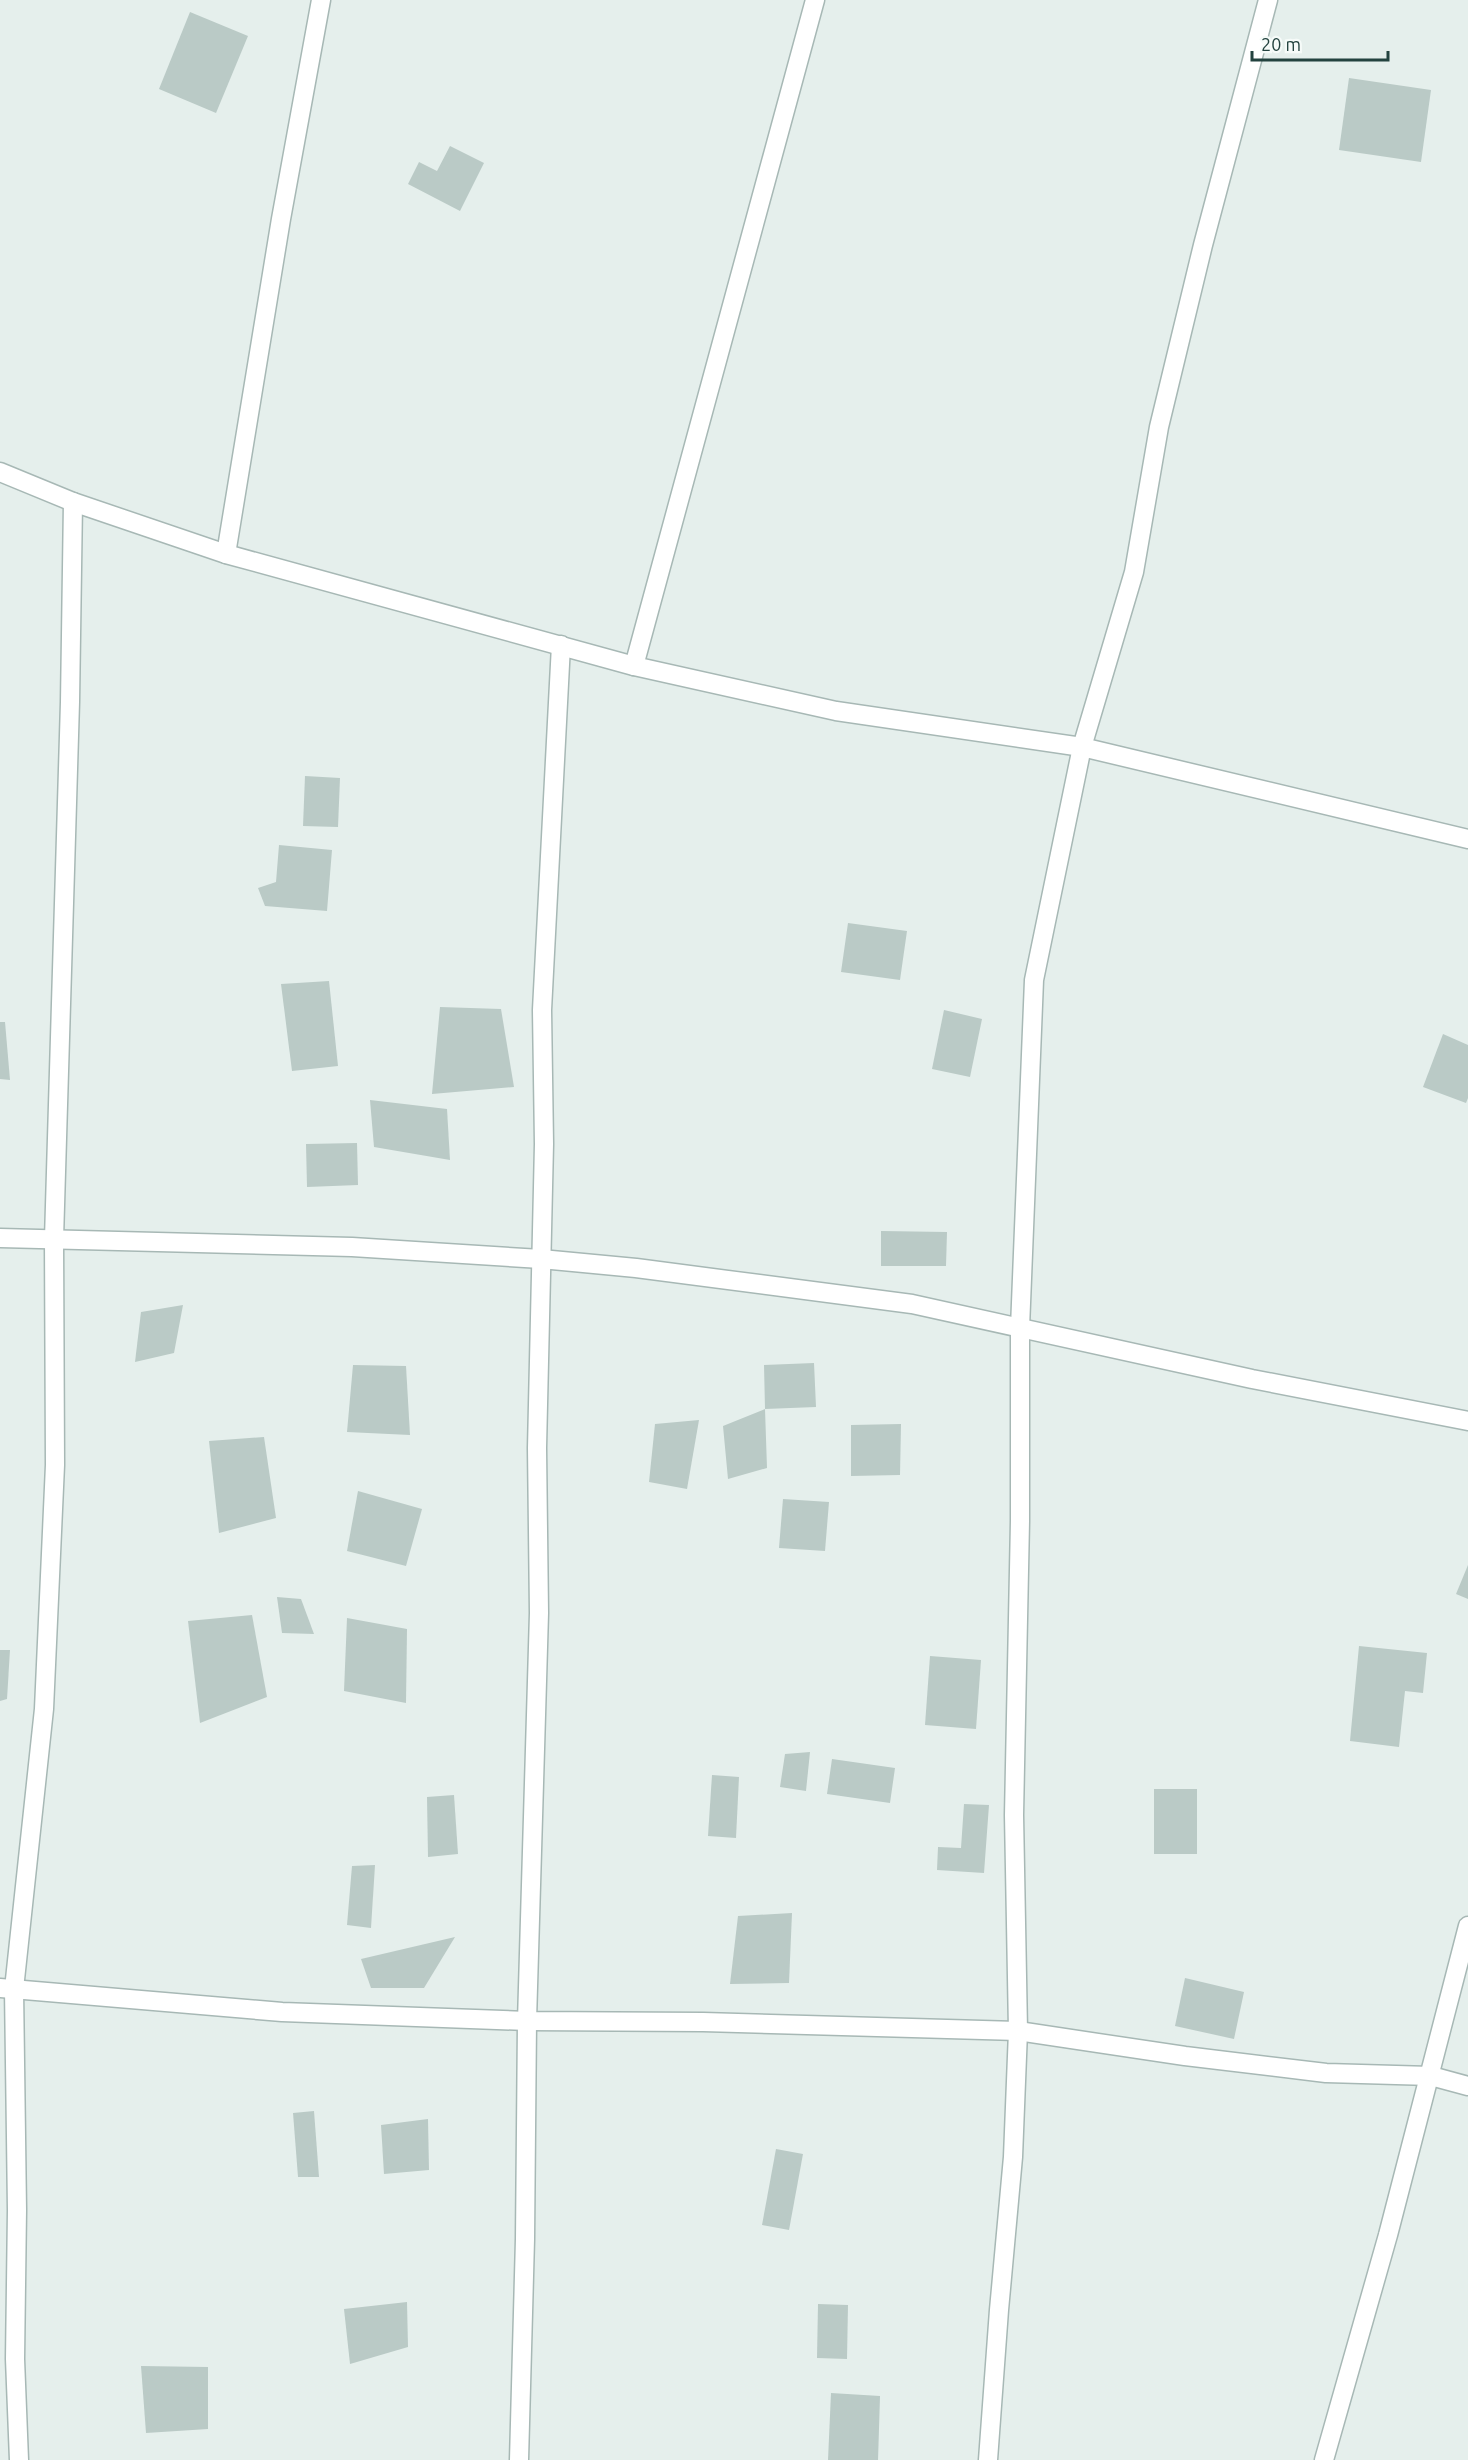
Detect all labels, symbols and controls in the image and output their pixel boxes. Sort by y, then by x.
scale bar [1252,24,1388,62]
text: 20 m [1261,34,1301,54]

